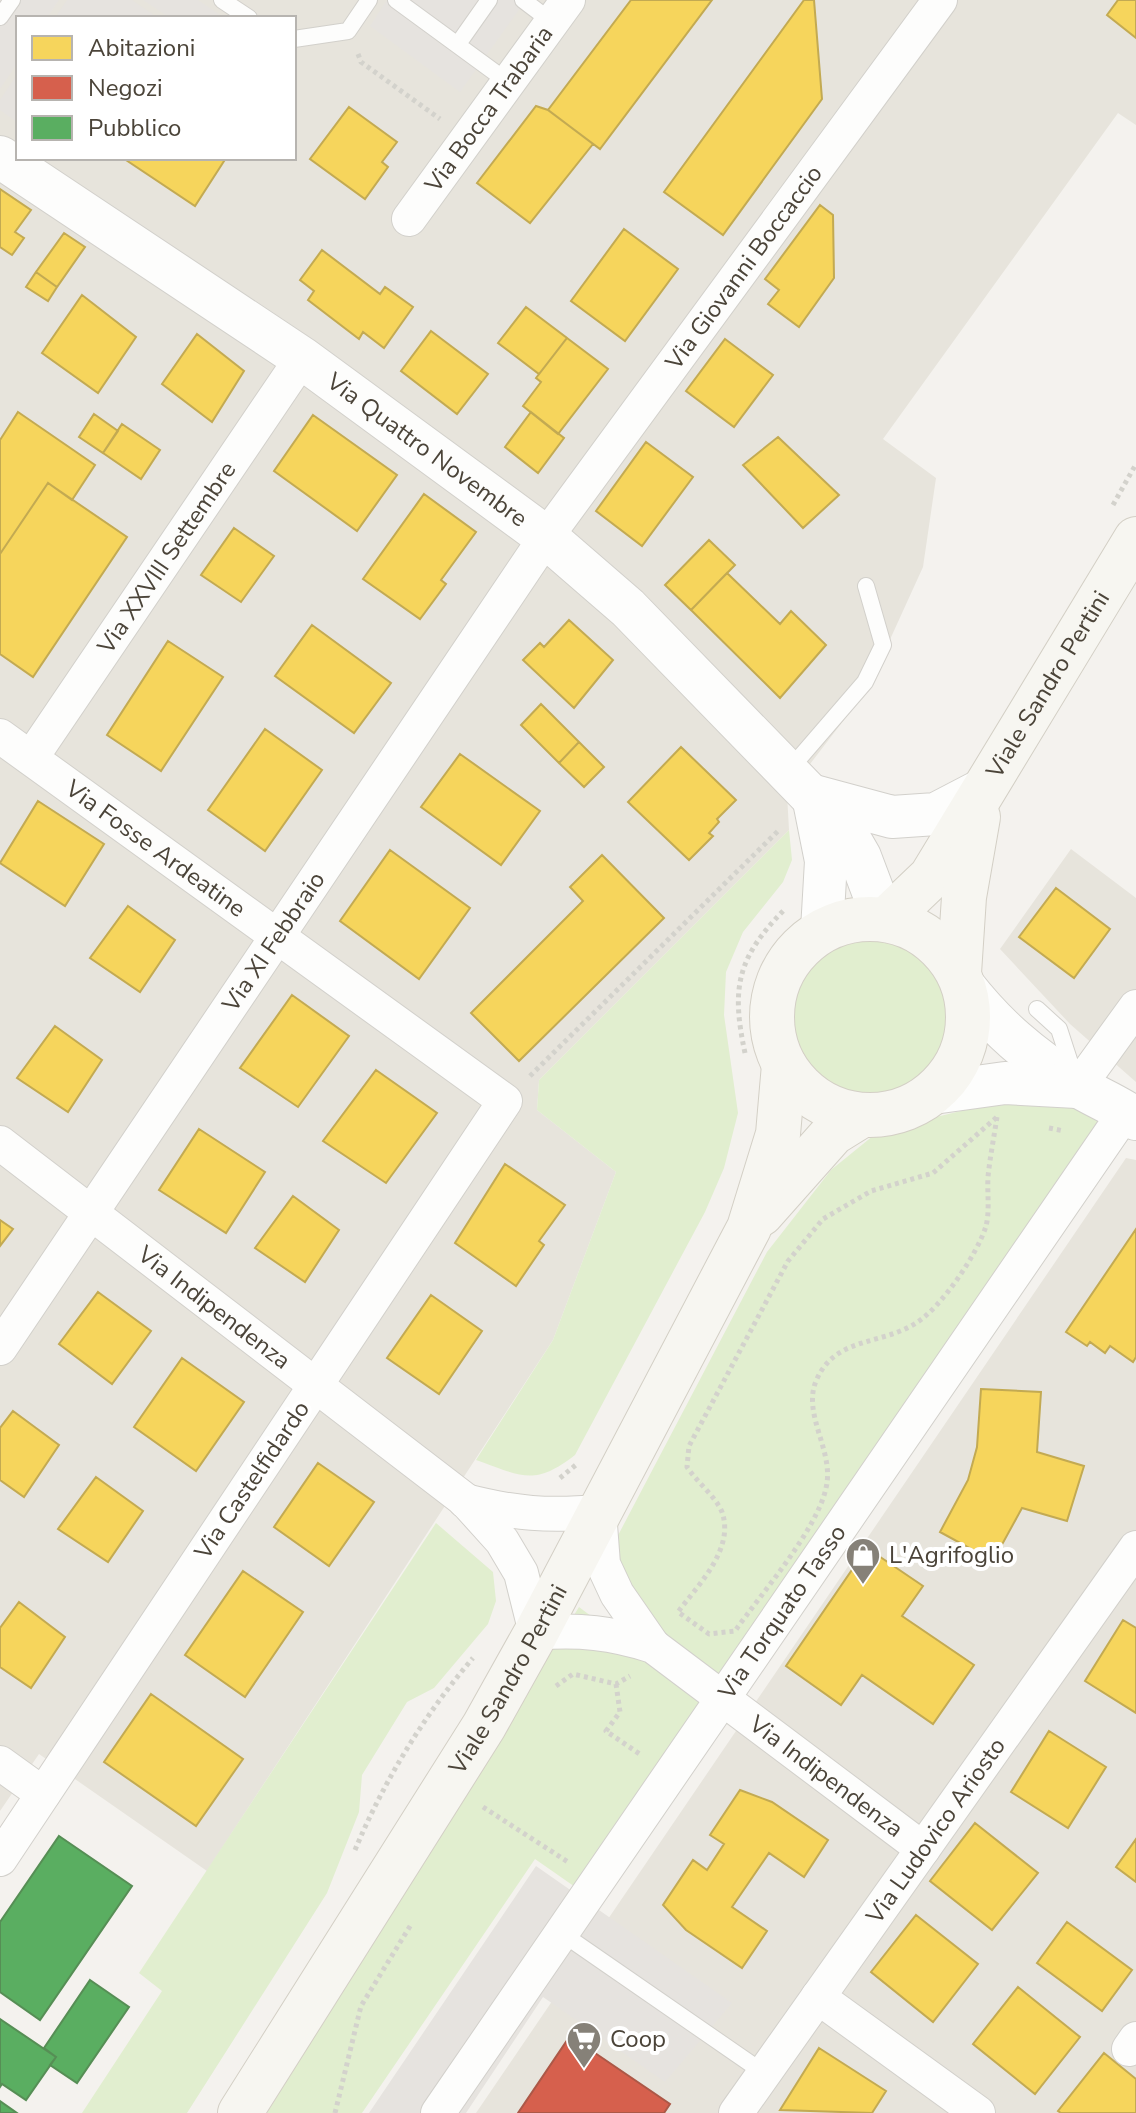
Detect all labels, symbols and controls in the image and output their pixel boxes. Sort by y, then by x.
legend [16,16,296,160]
street label: Via Bocca Trabaria [417,19,560,200]
text: Abitazioni [88,32,195,64]
text: Negozi [88,72,162,104]
text: Pubblico [88,112,181,144]
street label: Via Giovanni Boccaccio [657,159,830,377]
street label: Via Quattro Novembre [319,365,534,534]
street label: Via XXVIII Settembre [90,455,243,661]
street label: Viale Sandro Pertini [978,585,1117,785]
street label: Via Fosse Ardeatine [58,772,252,924]
street label: Via XI Febbraio [214,865,332,1019]
street label: Via Indipendenza [130,1238,297,1376]
street label: Via Castelfidardo [187,1394,317,1566]
street label: Via Torquato Tasso [710,1518,853,1706]
shop icon: L'Agrifoglio [844,1536,882,1586]
place label: L'Agrifoglio [889,1539,1014,1571]
street label: Viale Sandro Pertini [441,1579,575,1781]
street label: Via Indipendenza [742,1707,910,1845]
street label: Via Ludovico Ariosto [858,1731,1013,1931]
supermarket icon: Coop [565,2020,603,2070]
place label: Coop [610,2023,666,2055]

